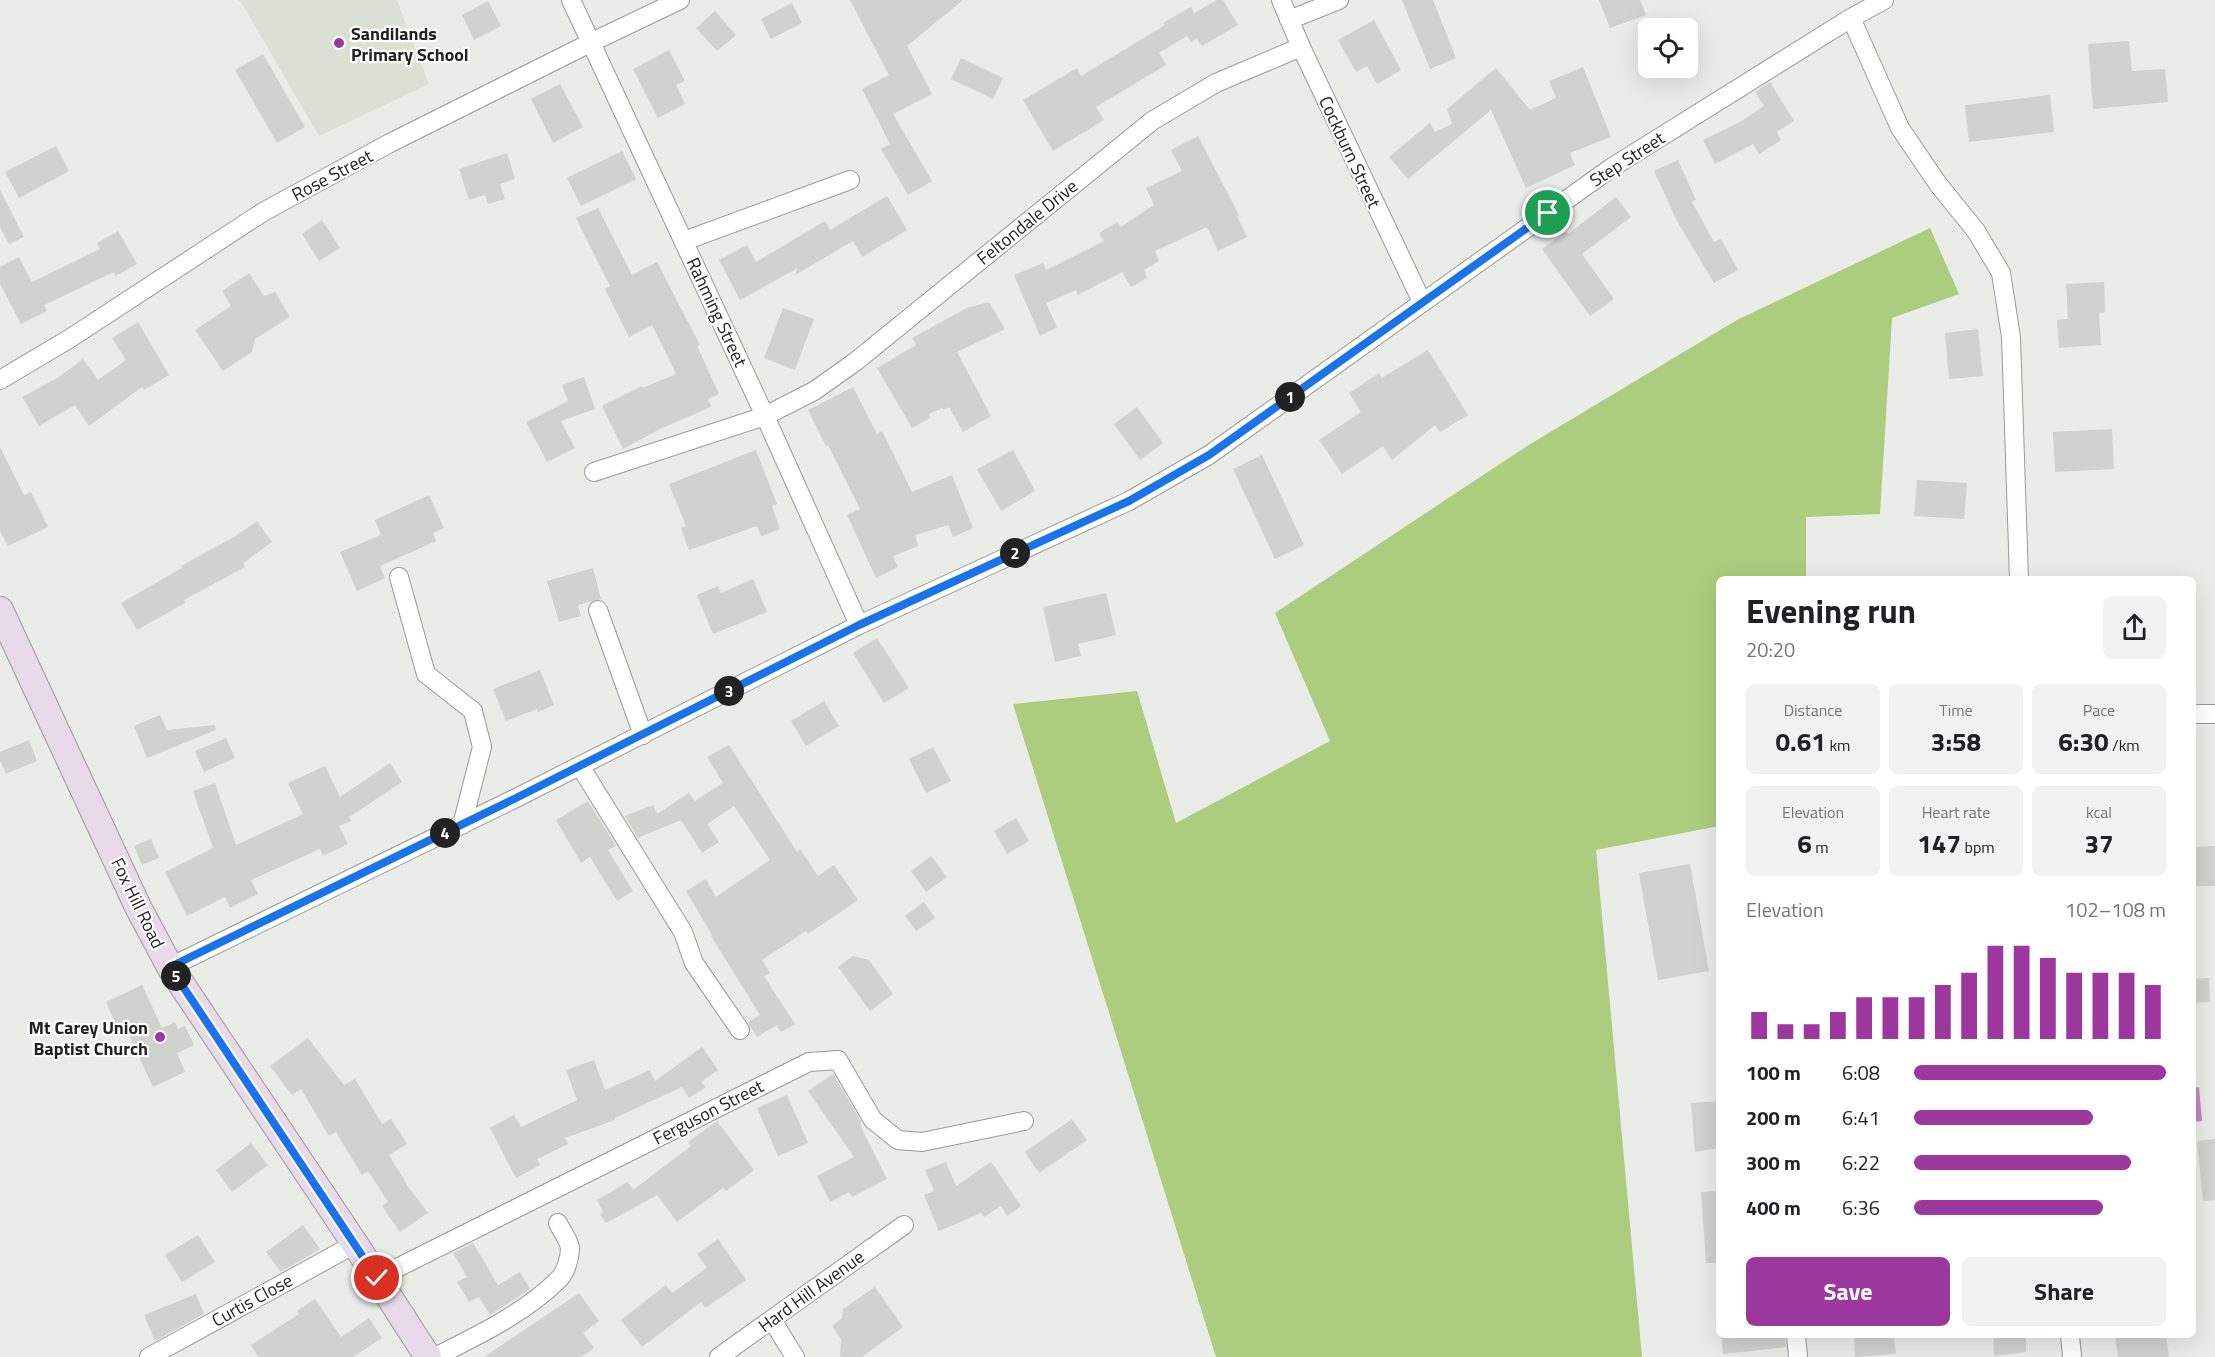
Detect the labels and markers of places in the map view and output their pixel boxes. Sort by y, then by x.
place label: Sandilands Primary School [351,20,469,68]
marker: Sandilands Primary School [332,36,346,50]
pin [1522,187,1573,238]
pin: 1 [1275,382,1305,412]
pin: 2 [1000,538,1030,568]
pin: 3 [714,676,744,706]
pin: 4 [430,818,460,848]
pin: 5 [161,961,191,991]
place label: Mt Carey Union Baptist Church [29,1014,148,1062]
marker: Mt Carey Union Baptist Church [153,1030,167,1044]
pin [351,1252,402,1303]

